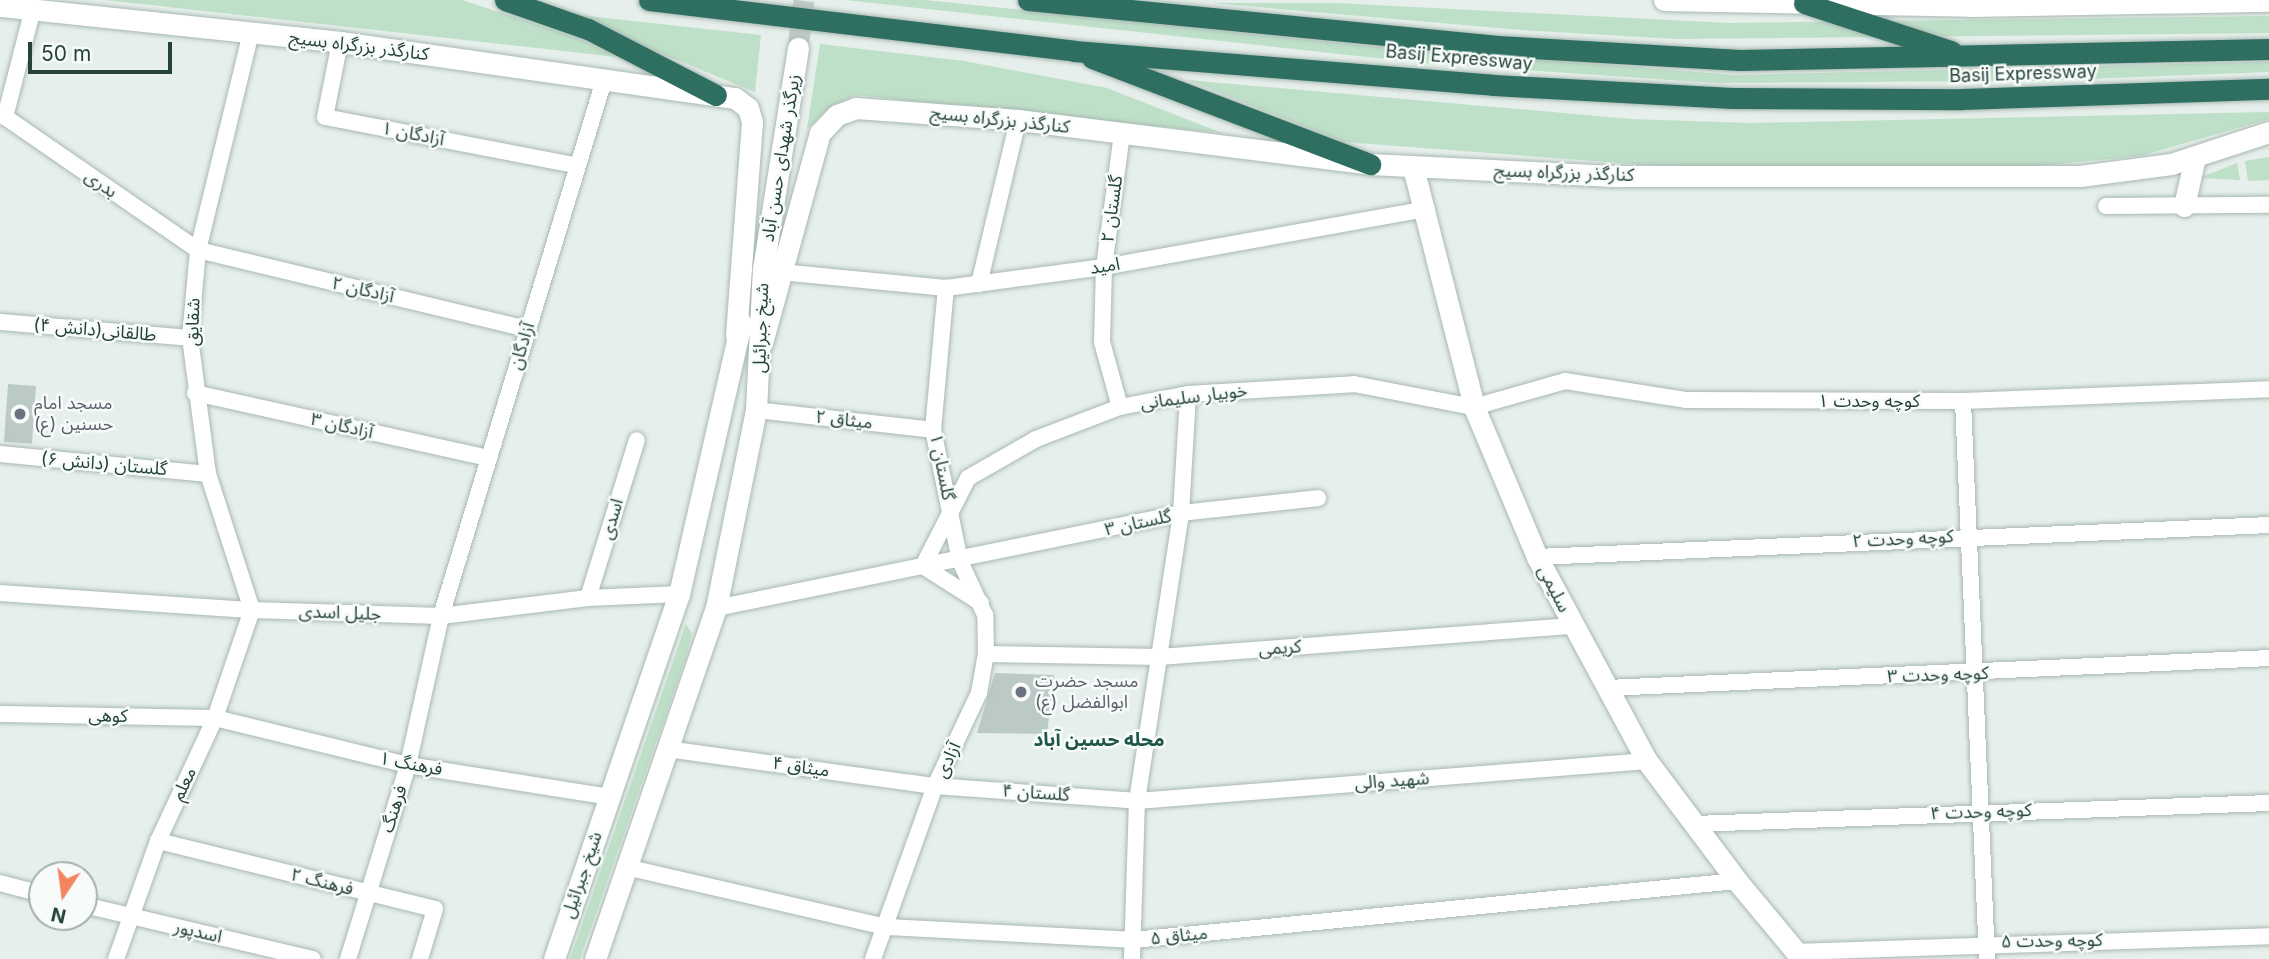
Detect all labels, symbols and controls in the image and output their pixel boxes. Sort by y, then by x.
street label: کنارگذر بزرگراه بسیج [288,27,430,65]
scale bar [32,28,175,72]
text: 50 m [41,41,91,66]
street label: Basij Expressway [1385,41,1533,75]
street label: Basij Expressway [1949,61,2097,87]
street label: زیرگذر شهدای حسن آباد [757,73,805,243]
street label: کنارگذر بزرگراه بسیج [929,102,1071,138]
street label: آزادگان ۱ [380,117,446,151]
street label: کنارگذر بزرگراه بسیج [1493,160,1635,186]
street label: بدری [81,165,121,203]
street label: گلستان ۲ [1097,174,1127,244]
street label: امید [1088,253,1122,279]
street label: آزادگان ۲ [330,272,396,308]
street label: شیخ جبرائیل [749,283,773,373]
street label: شقایق [181,298,205,346]
street label: طالقانی(دانش ۴) [33,314,157,346]
street label: آزادگان [505,320,539,372]
street label: خوبیار سلیمانی [1139,380,1249,414]
street label: کوچه وحدت ۱ [1818,390,1920,412]
place label: مسجد امام حسنین (ع) [34,393,113,436]
marker: مسجد امام حسنین (ع) [12,406,28,422]
street label: میثاق ۲ [814,406,874,434]
street label: آزادگان ۳ [309,408,375,444]
street label: گلستان ۱ [925,432,959,502]
street label: گلستان (دانش ۶) [40,448,168,480]
street label: اسدی [596,496,628,542]
street label: گلستان ۳ [1103,505,1173,541]
street label: کوچه وحدت ۲ [1852,526,1954,552]
street label: سلیمی [1533,562,1575,616]
street label: جلیل اسدی [298,601,382,625]
street label: کریمی [1258,636,1302,660]
street label: کوچه وحدت ۳ [1887,662,1989,688]
place label: مسجد حضرت ابوالفضل (ع) [1035,671,1139,714]
marker: مسجد حضرت ابوالفضل (ع) [1013,684,1029,700]
street label: کوهی [88,705,128,727]
district label: محله حسین آباد [1034,729,1164,751]
street label: آزادی [930,739,966,781]
street label: فرهنگ ۱ [378,747,444,781]
street label: میثاق ۴ [771,752,831,782]
street label: معلم [167,764,201,804]
street label: شهید والی [1354,768,1430,794]
street label: گلستان ۴ [1001,780,1071,806]
street label: فرهنگ [376,783,412,835]
street label: کوچه وحدت ۴ [1930,799,2032,825]
street label: شیخ جبرائیل [557,829,607,921]
north arrow [28,861,98,931]
street label: فرهنگ ۲ [288,864,356,900]
text: N [49,902,68,928]
street label: اسدپور [172,916,224,948]
street label: میثاق ۵ [1149,922,1209,950]
street label: کوچه وحدت ۵ [2001,929,2103,953]

